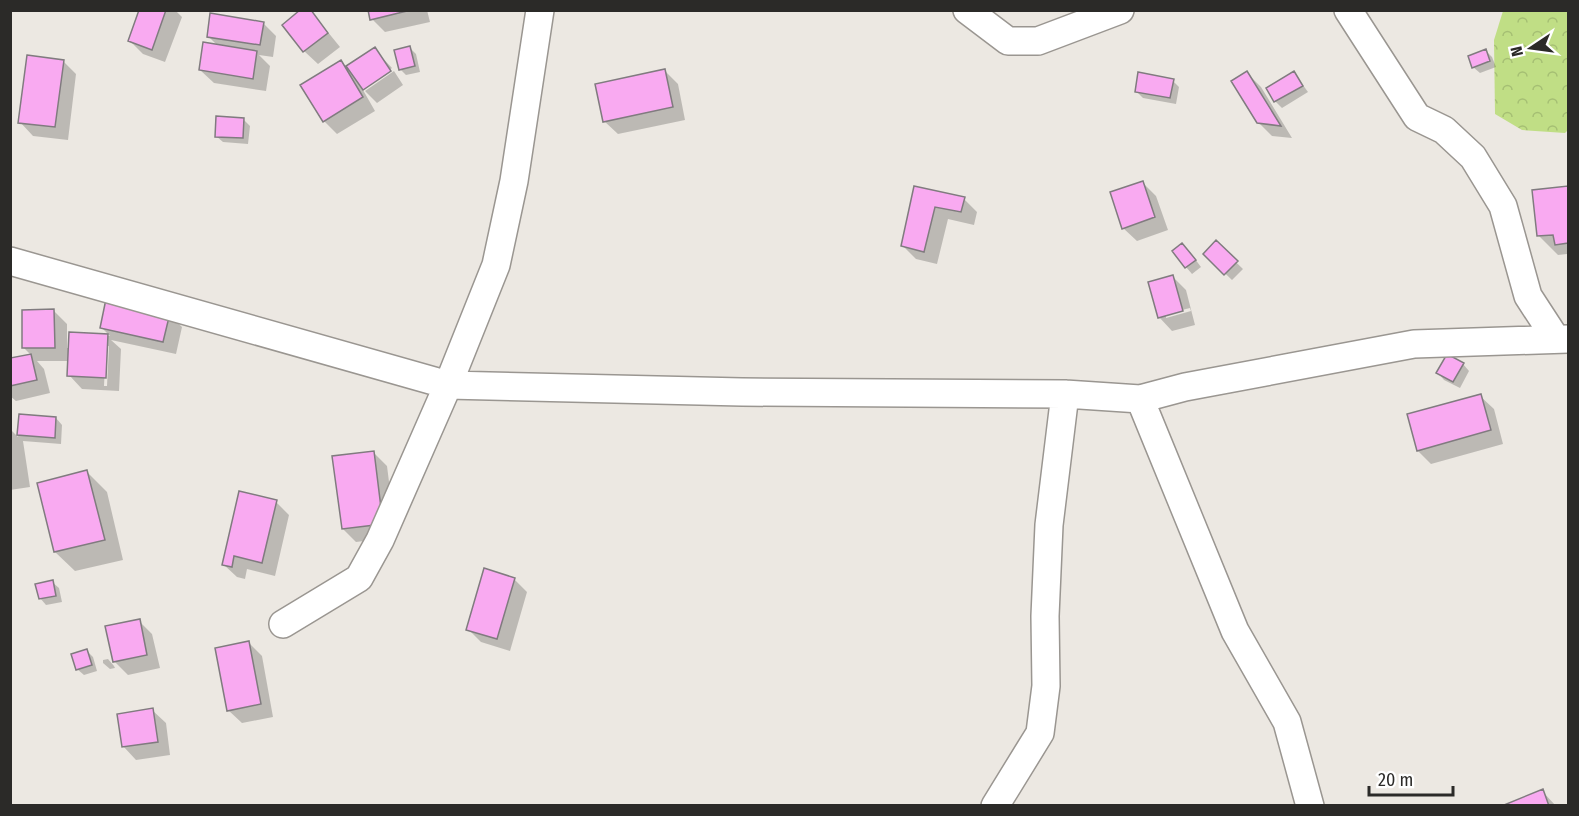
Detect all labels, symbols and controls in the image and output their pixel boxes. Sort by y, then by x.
north arrow [1501,18,1561,78]
text: N [1507,44,1527,58]
scale bar [1369,759,1453,797]
text: 20 m [1378,769,1413,791]

